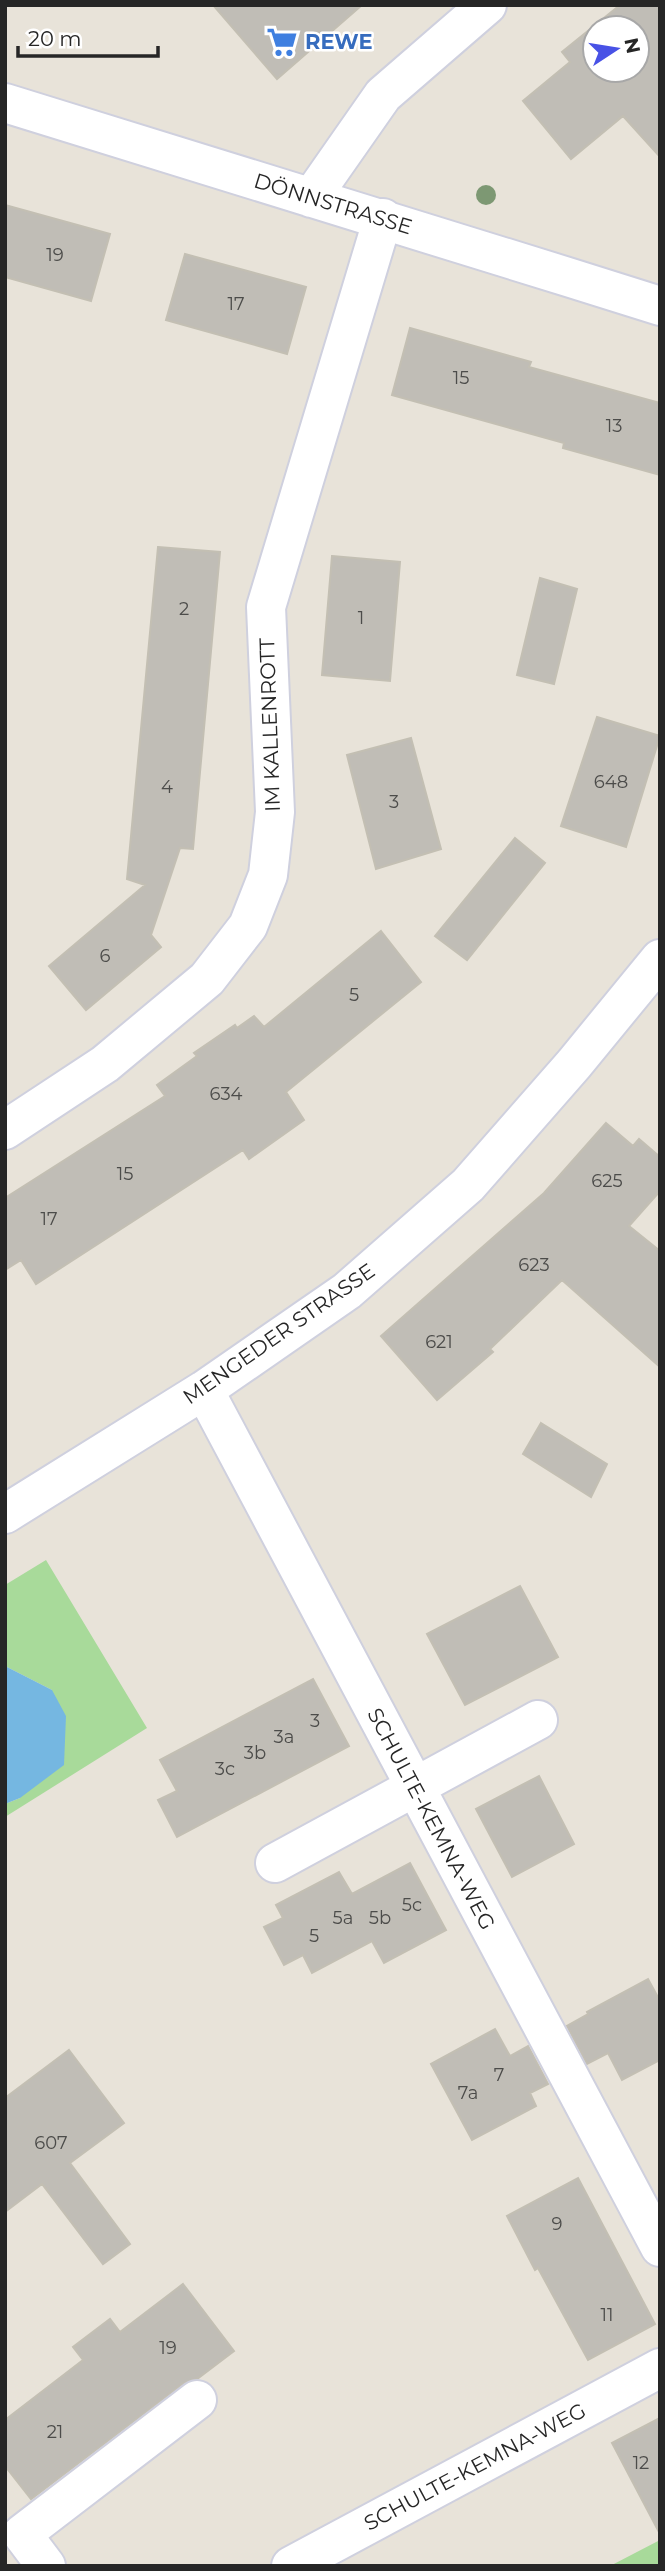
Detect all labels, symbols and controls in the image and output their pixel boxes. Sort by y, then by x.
scale bar [18,14,158,58]
north arrow [581,14,651,84]
supermarket icon: REWE [265,25,299,59]
text: 20 m [28,26,82,51]
place label: REWE [305,29,373,54]
text: N [619,36,645,55]
street label: DÖNNSTRASSE [251,168,415,239]
house number: 19 [46,244,64,266]
house number: 17 [227,293,245,315]
house number: 15 [453,367,469,389]
house number: 13 [606,415,622,437]
house number: 2 [179,598,189,620]
house number: 1 [358,607,364,629]
street label: IM KALLENROTT [254,638,285,812]
house number: 648 [594,771,628,793]
house number: 4 [161,776,173,798]
house number: 3 [389,791,399,813]
house number: 6 [100,945,111,967]
house number: 5 [349,984,359,1006]
house number: 634 [209,1083,243,1105]
house number: 15 [117,1163,133,1185]
house number: 625 [591,1170,623,1192]
house number: 17 [40,1208,58,1230]
house number: 623 [518,1254,550,1276]
street label: MENGEDER STRASSE [178,1258,379,1409]
house number: 621 [425,1331,453,1353]
street label: SCHULTE-KEMNA-WEG [362,1704,501,1934]
house number: 3 [310,1710,320,1732]
house number: 3a [274,1726,294,1748]
house number: 3b [244,1742,266,1764]
house number: 3c [215,1758,235,1780]
house number: 5c [402,1894,422,1916]
house number: 5a [333,1907,353,1929]
house number: 5b [369,1907,391,1929]
house number: 5 [309,1925,319,1947]
house number: 7 [494,2064,504,2086]
house number: 7a [458,2082,478,2104]
house number: 607 [34,2132,68,2154]
house number: 9 [552,2213,563,2235]
house number: 11 [601,2304,614,2326]
house number: 19 [159,2337,177,2359]
street label: SCHULTE-KEMNA-WEG [360,2397,590,2536]
house number: 21 [47,2421,63,2443]
house number: 12 [633,2452,649,2474]

